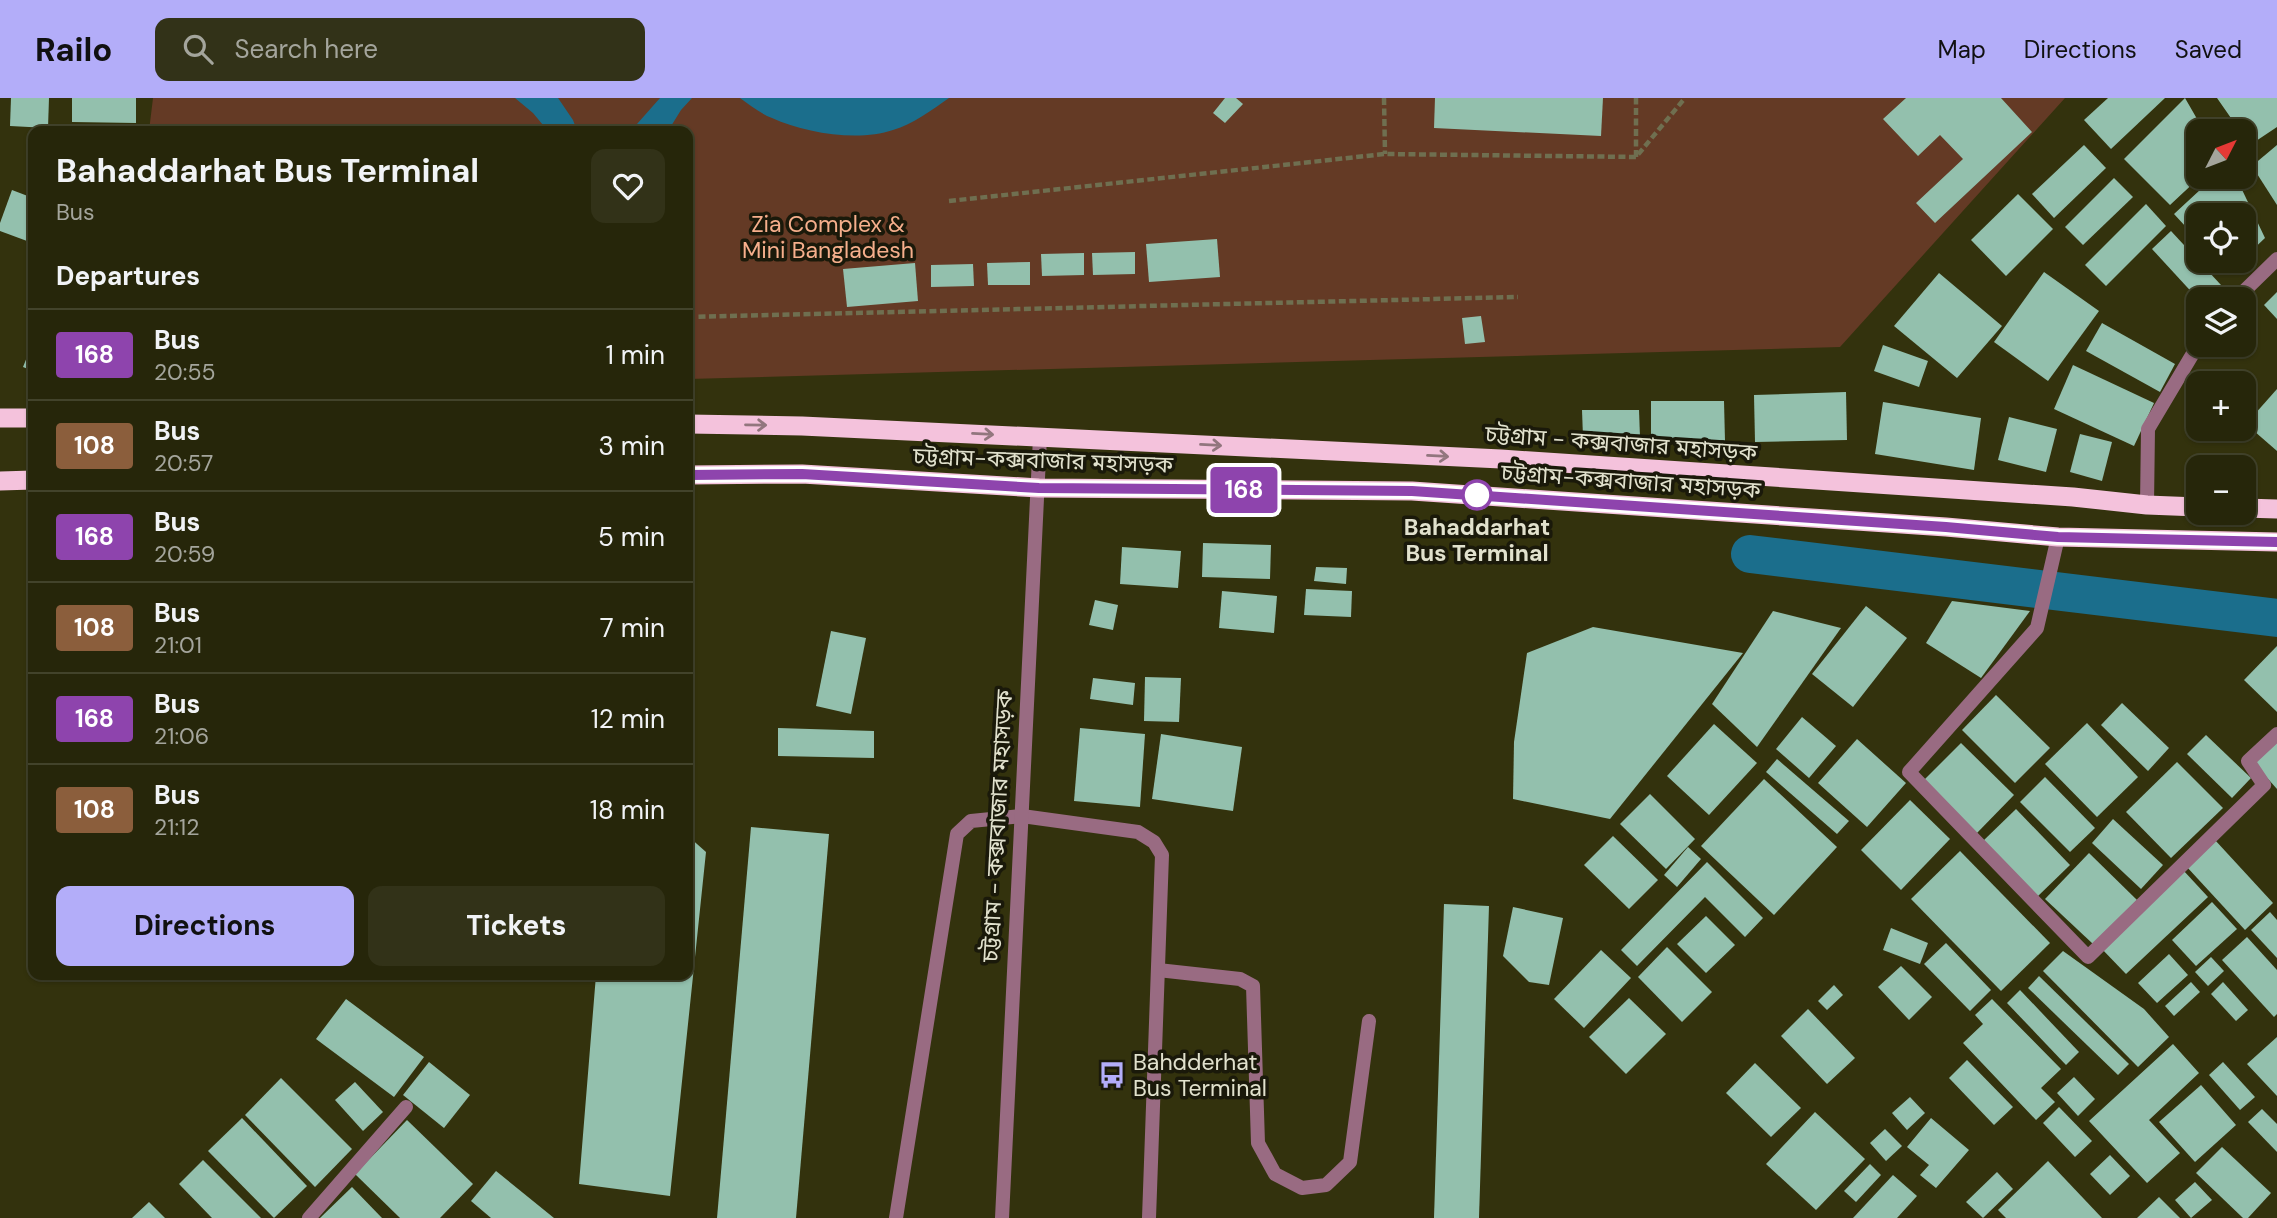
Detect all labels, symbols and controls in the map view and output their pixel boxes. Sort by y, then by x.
search box [155,18,645,81]
text: Railo [35,28,113,71]
icon: search [179,30,217,68]
text: Search here [235,32,378,66]
text: Map [1938,34,1986,65]
text: Directions [2024,34,2137,65]
text: Saved [2175,34,2242,65]
north arrow [2186,119,2256,189]
map controls [2186,119,2256,525]
text: Bahaddarhat Bus Terminal [56,149,479,192]
button: heart [591,149,665,223]
text: Bus [56,197,95,227]
button: locate [2186,203,2256,273]
park label: Zia Complex & Mini Bangladesh [742,209,914,265]
text: Departures [56,259,200,293]
button: layers [2186,287,2256,357]
text: Bus [154,323,200,357]
text: 1 min [606,338,665,372]
text: 168 [75,339,114,370]
text: 20:55 [154,357,215,387]
button: + [2186,371,2256,441]
text: Bus [154,414,200,448]
one-way arrow [744,418,767,432]
street label: চট্টগ্রাম - কক্সবাজার মহাসড়ক [1483,418,1758,468]
one-way arrow [972,428,995,441]
text: 3 min [598,429,665,463]
text: 108 [74,430,115,461]
one-way arrow [1199,439,1221,452]
street label: চট্টগ্রাম-কক্সবাজার মহাসড়ক [911,440,1174,480]
text: 20:57 [154,448,213,478]
one-way arrow [1426,450,1449,463]
button: − [2186,455,2256,525]
street label: চট্টগ্রাম-কক্সবাজার মহাসড়ক [1499,457,1762,505]
line badge: 168 [1204,467,1284,513]
text: 168 [1224,474,1264,505]
marker: Bahaddarhat Bus Terminal [1462,480,1492,510]
text: Bus [154,505,200,539]
place label: Bahaddarhat Bus Terminal [1404,512,1550,568]
text: 5 min [598,520,665,554]
text: 168 [75,521,114,552]
text: 20:59 [154,539,215,569]
text: Bus [154,596,200,630]
text: 7 min [600,611,665,645]
text: 108 [74,612,115,643]
text: 21:01 [154,630,202,660]
text: Bus [154,687,200,721]
street label: চট্টগ্রাম - কক্সবাজার মহাসড়ক [975,689,1019,964]
text: 12 min [591,702,665,736]
text: 168 [75,703,114,734]
text: 21:06 [154,721,209,751]
text: Bus [154,778,200,812]
text: 18 min [590,793,665,827]
text: 108 [74,794,115,825]
text: 21:12 [154,812,200,842]
button: Directions [56,886,354,966]
button: Tickets [368,886,665,966]
place label: Bahdderhat Bus Terminal [1133,1047,1267,1103]
bus stop icon: Bahdderhat Bus Terminal [1097,1060,1127,1090]

